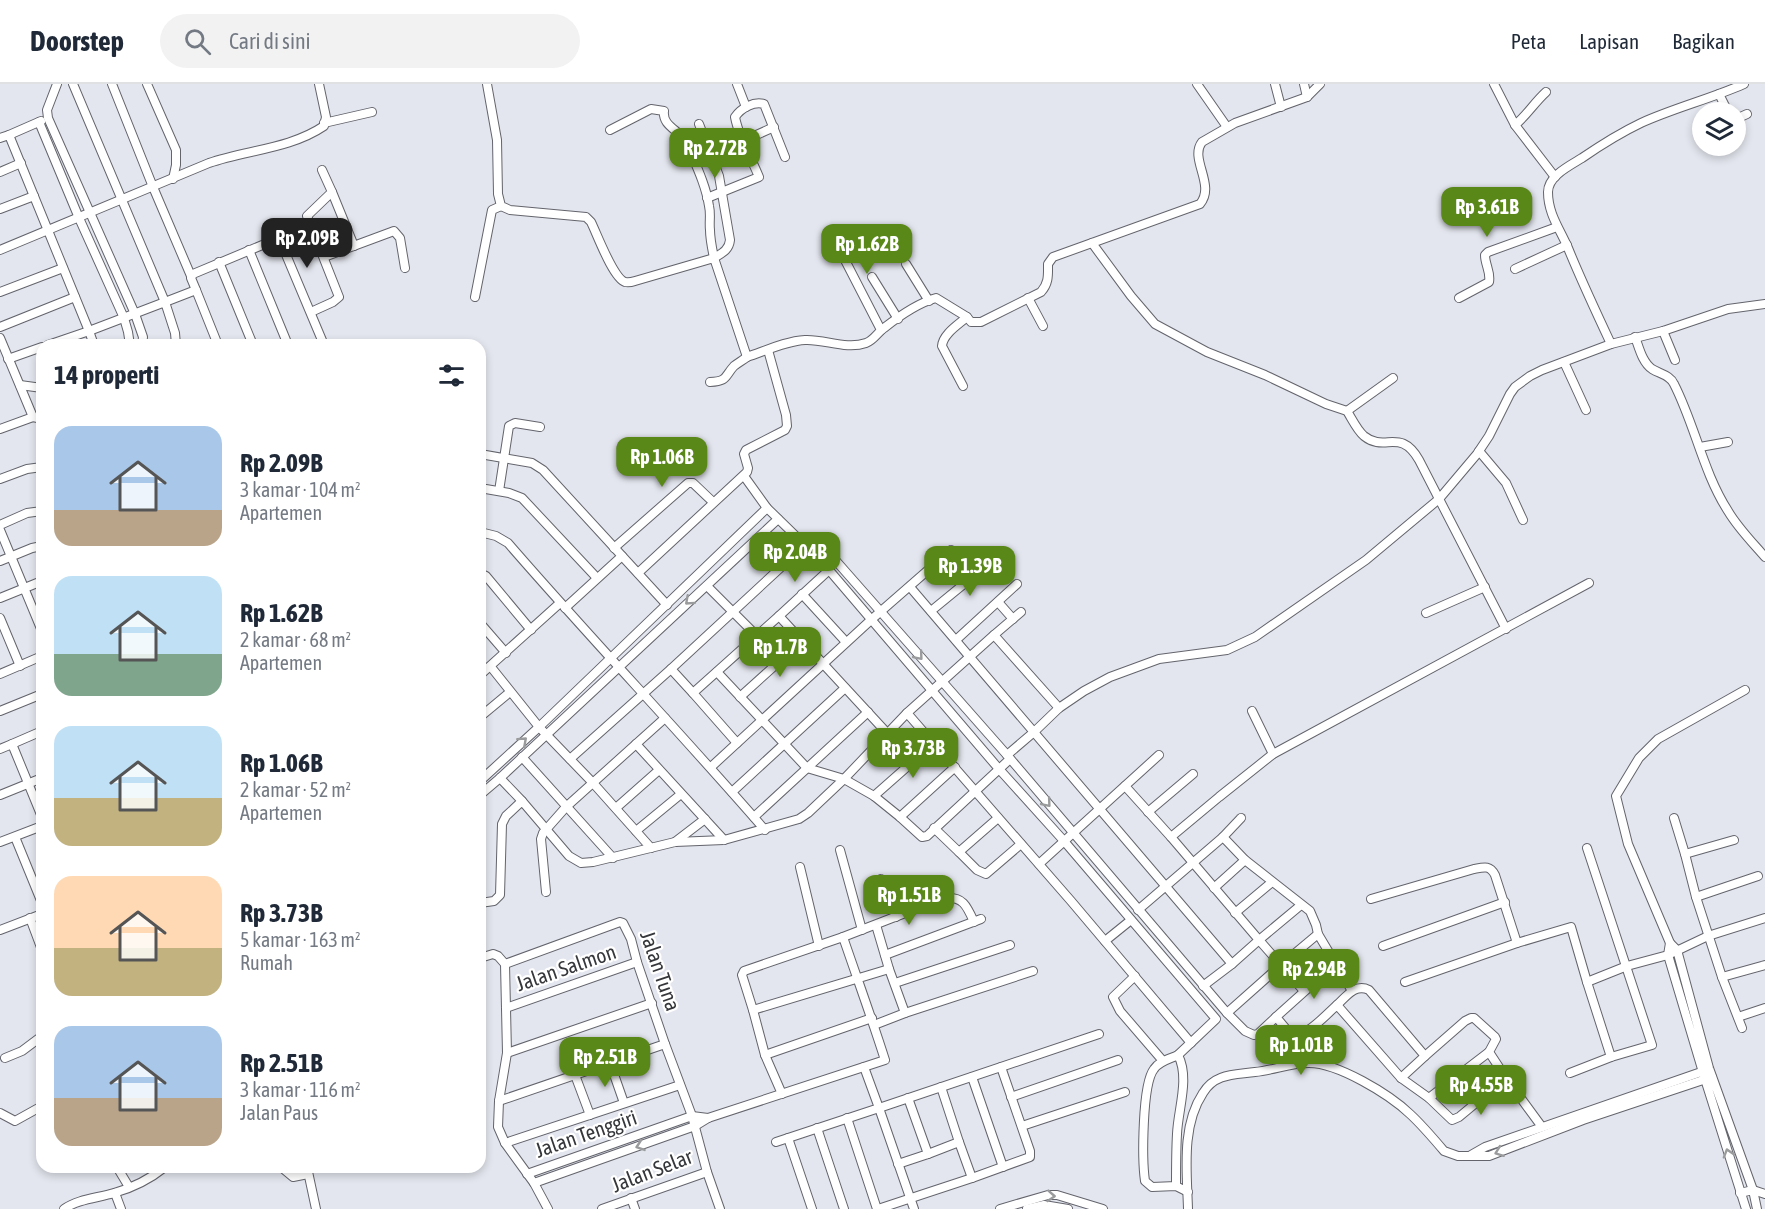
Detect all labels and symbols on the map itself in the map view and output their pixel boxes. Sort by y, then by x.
pin: Rp 2.72B [653,128,777,179]
pin: Rp 3.61B [1425,187,1549,238]
pin: Rp 2.09B [245,218,369,269]
pin: Rp 1.62B [805,224,929,275]
pin: Rp 1.06B [600,437,724,488]
pin: Rp 2.04B [733,532,857,583]
pin: Rp 1.39B [908,546,1032,597]
one-way arrow [686,594,697,605]
pin: Rp 1.7B [725,627,835,678]
one-way arrow [912,649,923,660]
pin: Rp 3.73B [851,728,975,779]
one-way arrow [517,737,527,748]
one-way arrow [1039,796,1050,807]
pin: Rp 1.51B [847,875,971,926]
street label: Jalan Tuna [636,927,686,1014]
street label: Jalan Salmon [513,939,619,995]
pin: Rp 2.94B [1252,949,1376,1000]
pin: Rp 1.01B [1239,1025,1363,1076]
pin: Rp 2.51B [543,1037,667,1088]
pin: Rp 4.55B [1419,1065,1543,1116]
street label: Jalan Tenggiri [532,1104,640,1162]
one-way arrow [635,1138,646,1151]
street label: Jalan Selar [608,1143,696,1196]
one-way arrow [1494,1145,1505,1157]
one-way arrow [1723,1148,1735,1159]
one-way arrow [1047,1189,1056,1202]

